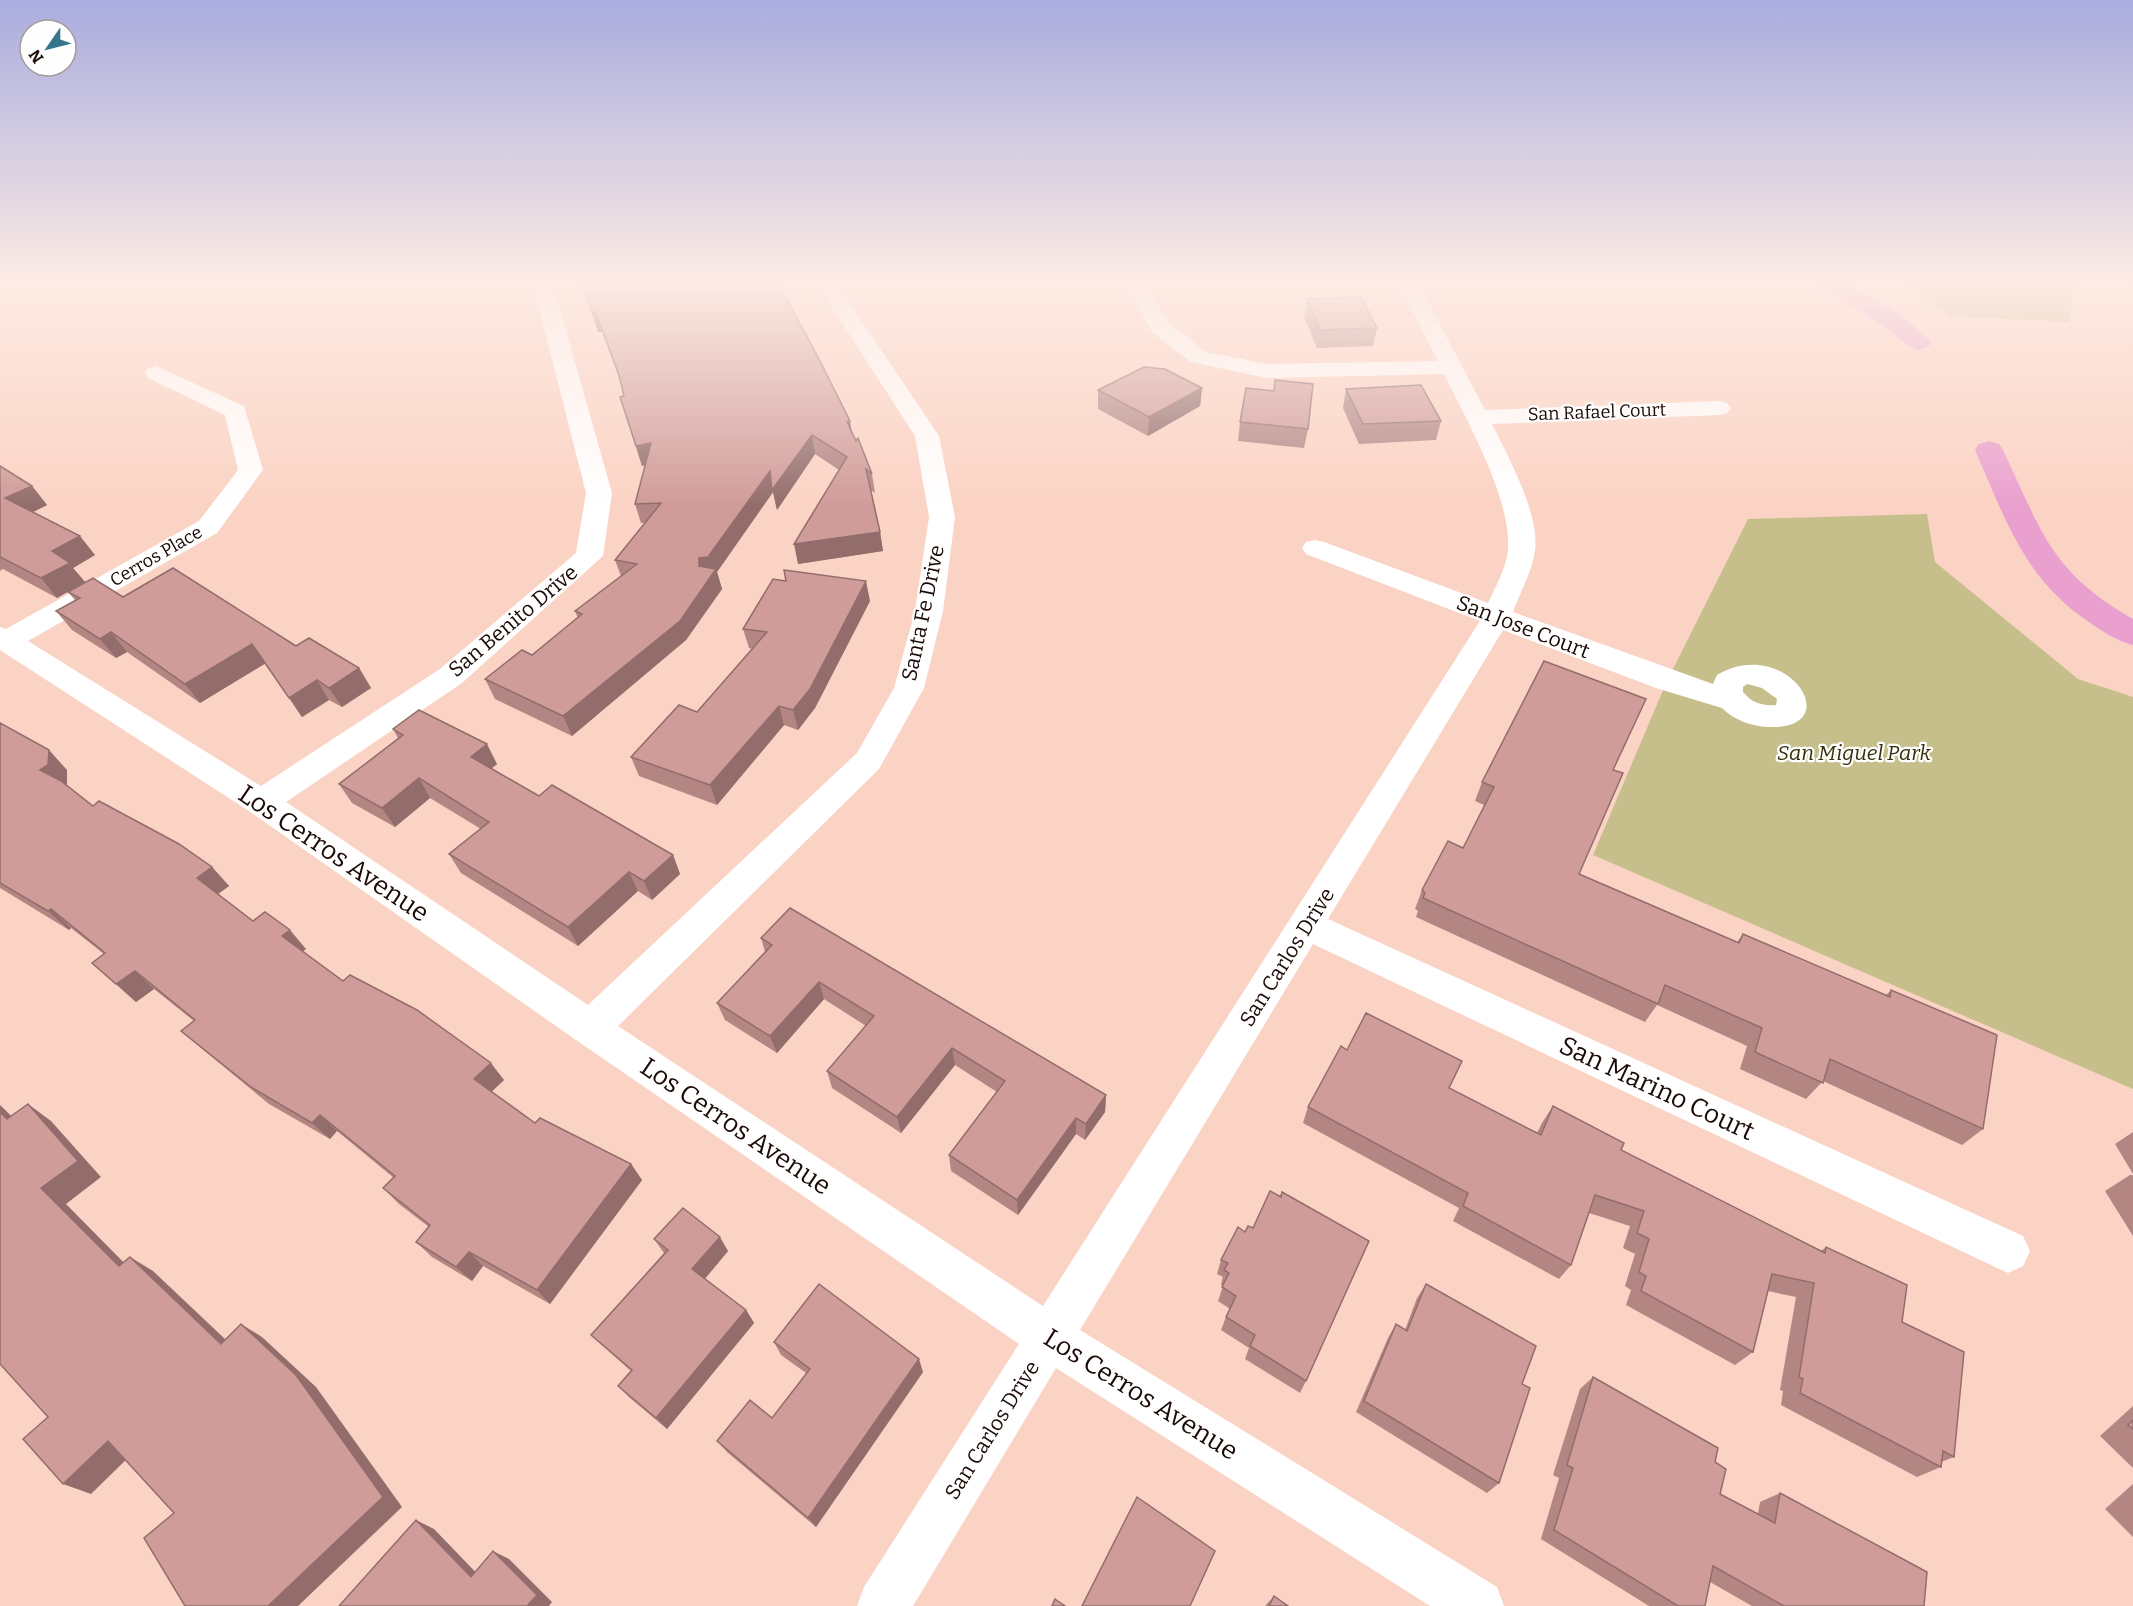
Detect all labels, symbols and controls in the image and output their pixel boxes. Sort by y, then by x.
north arrow [18,18,78,78]
text: N [25,46,47,67]
street label: San Rafael Court [1527,399,1667,425]
street label: Cerros Place [106,521,206,591]
street label: Santa Fe Drive [896,543,950,683]
street label: San Benito Drive [443,559,583,683]
street label: San Jose Court [1453,590,1594,664]
park label: San Miguel Park [1777,740,1932,766]
street label: Los Cerros Avenue [233,778,435,929]
street label: San Carlos Drive [1234,883,1340,1031]
street label: San Marino Court [1554,1030,1760,1147]
street label: Los Cerros Avenue [635,1051,837,1202]
street label: Los Cerros Avenue [1038,1322,1243,1467]
street label: San Carlos Drive [939,1356,1045,1504]

